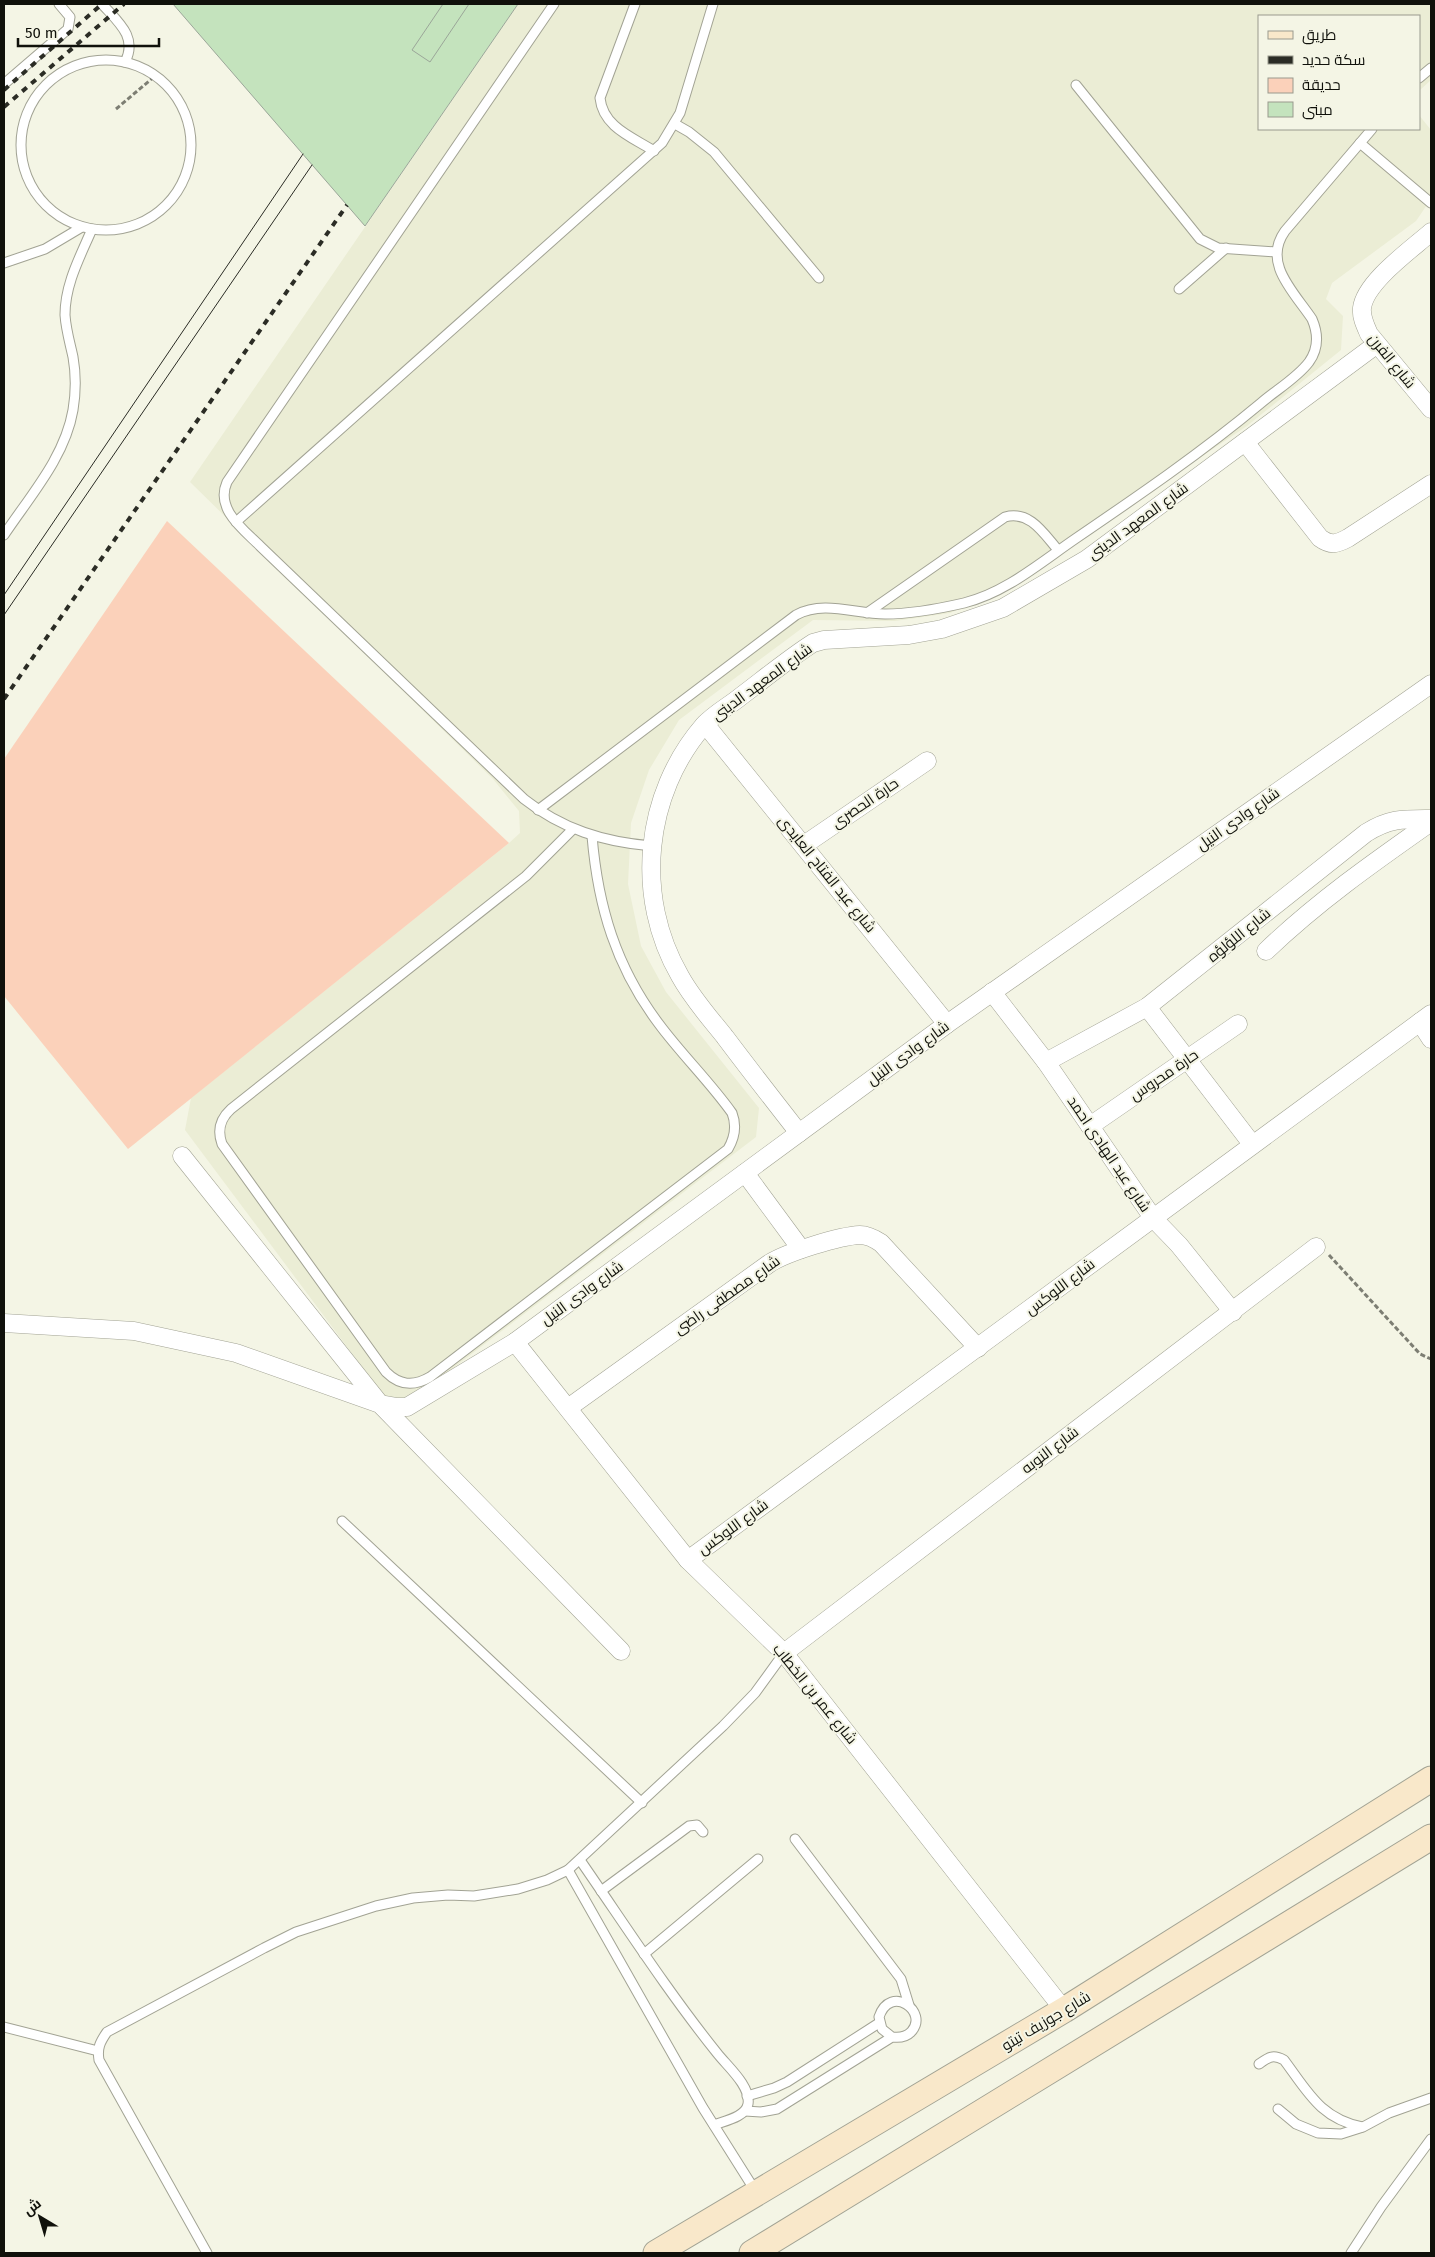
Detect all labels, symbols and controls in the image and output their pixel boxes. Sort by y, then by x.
scale bar [18,15,159,47]
legend [1258,15,1420,130]
text: 50 m [25,24,58,42]
text: طريق [1302,26,1336,45]
text: سكة حديد [1302,51,1365,69]
text: حديقة [1302,76,1341,94]
text: مبنى [1302,101,1333,120]
street label: شارع الفرن [1363,330,1420,393]
street label: شارع المعهد الدينى [1084,479,1193,565]
street label: شارع المعهد الدينى [708,640,817,726]
street label: حارة الحصرى [828,774,902,833]
street label: شارع وادى النيل [1193,784,1284,856]
street label: شارع عبد الفتاح العايدى [773,812,880,937]
street label: شارع اللؤلؤه [1204,904,1275,967]
street label: شارع وادى النيل [863,1017,954,1091]
street label: حارة محروس [1126,1045,1202,1105]
street label: شارع عبد الهادى احمد [1062,1093,1154,1217]
street label: شارع مصطفى راضى [671,1252,785,1340]
street label: شارع اللوكس [1022,1255,1100,1321]
street label: شارع وادى النيل [537,1257,628,1331]
street label: شارع النوبه [1018,1423,1083,1479]
street label: شارع اللوكس [694,1495,773,1560]
street label: شارع عمر بن الخطاب [768,1640,861,1749]
street label: شارع جوزيف تيتو [998,1987,1095,2056]
north arrow [15,2192,65,2242]
text: ش [20,2195,45,2219]

